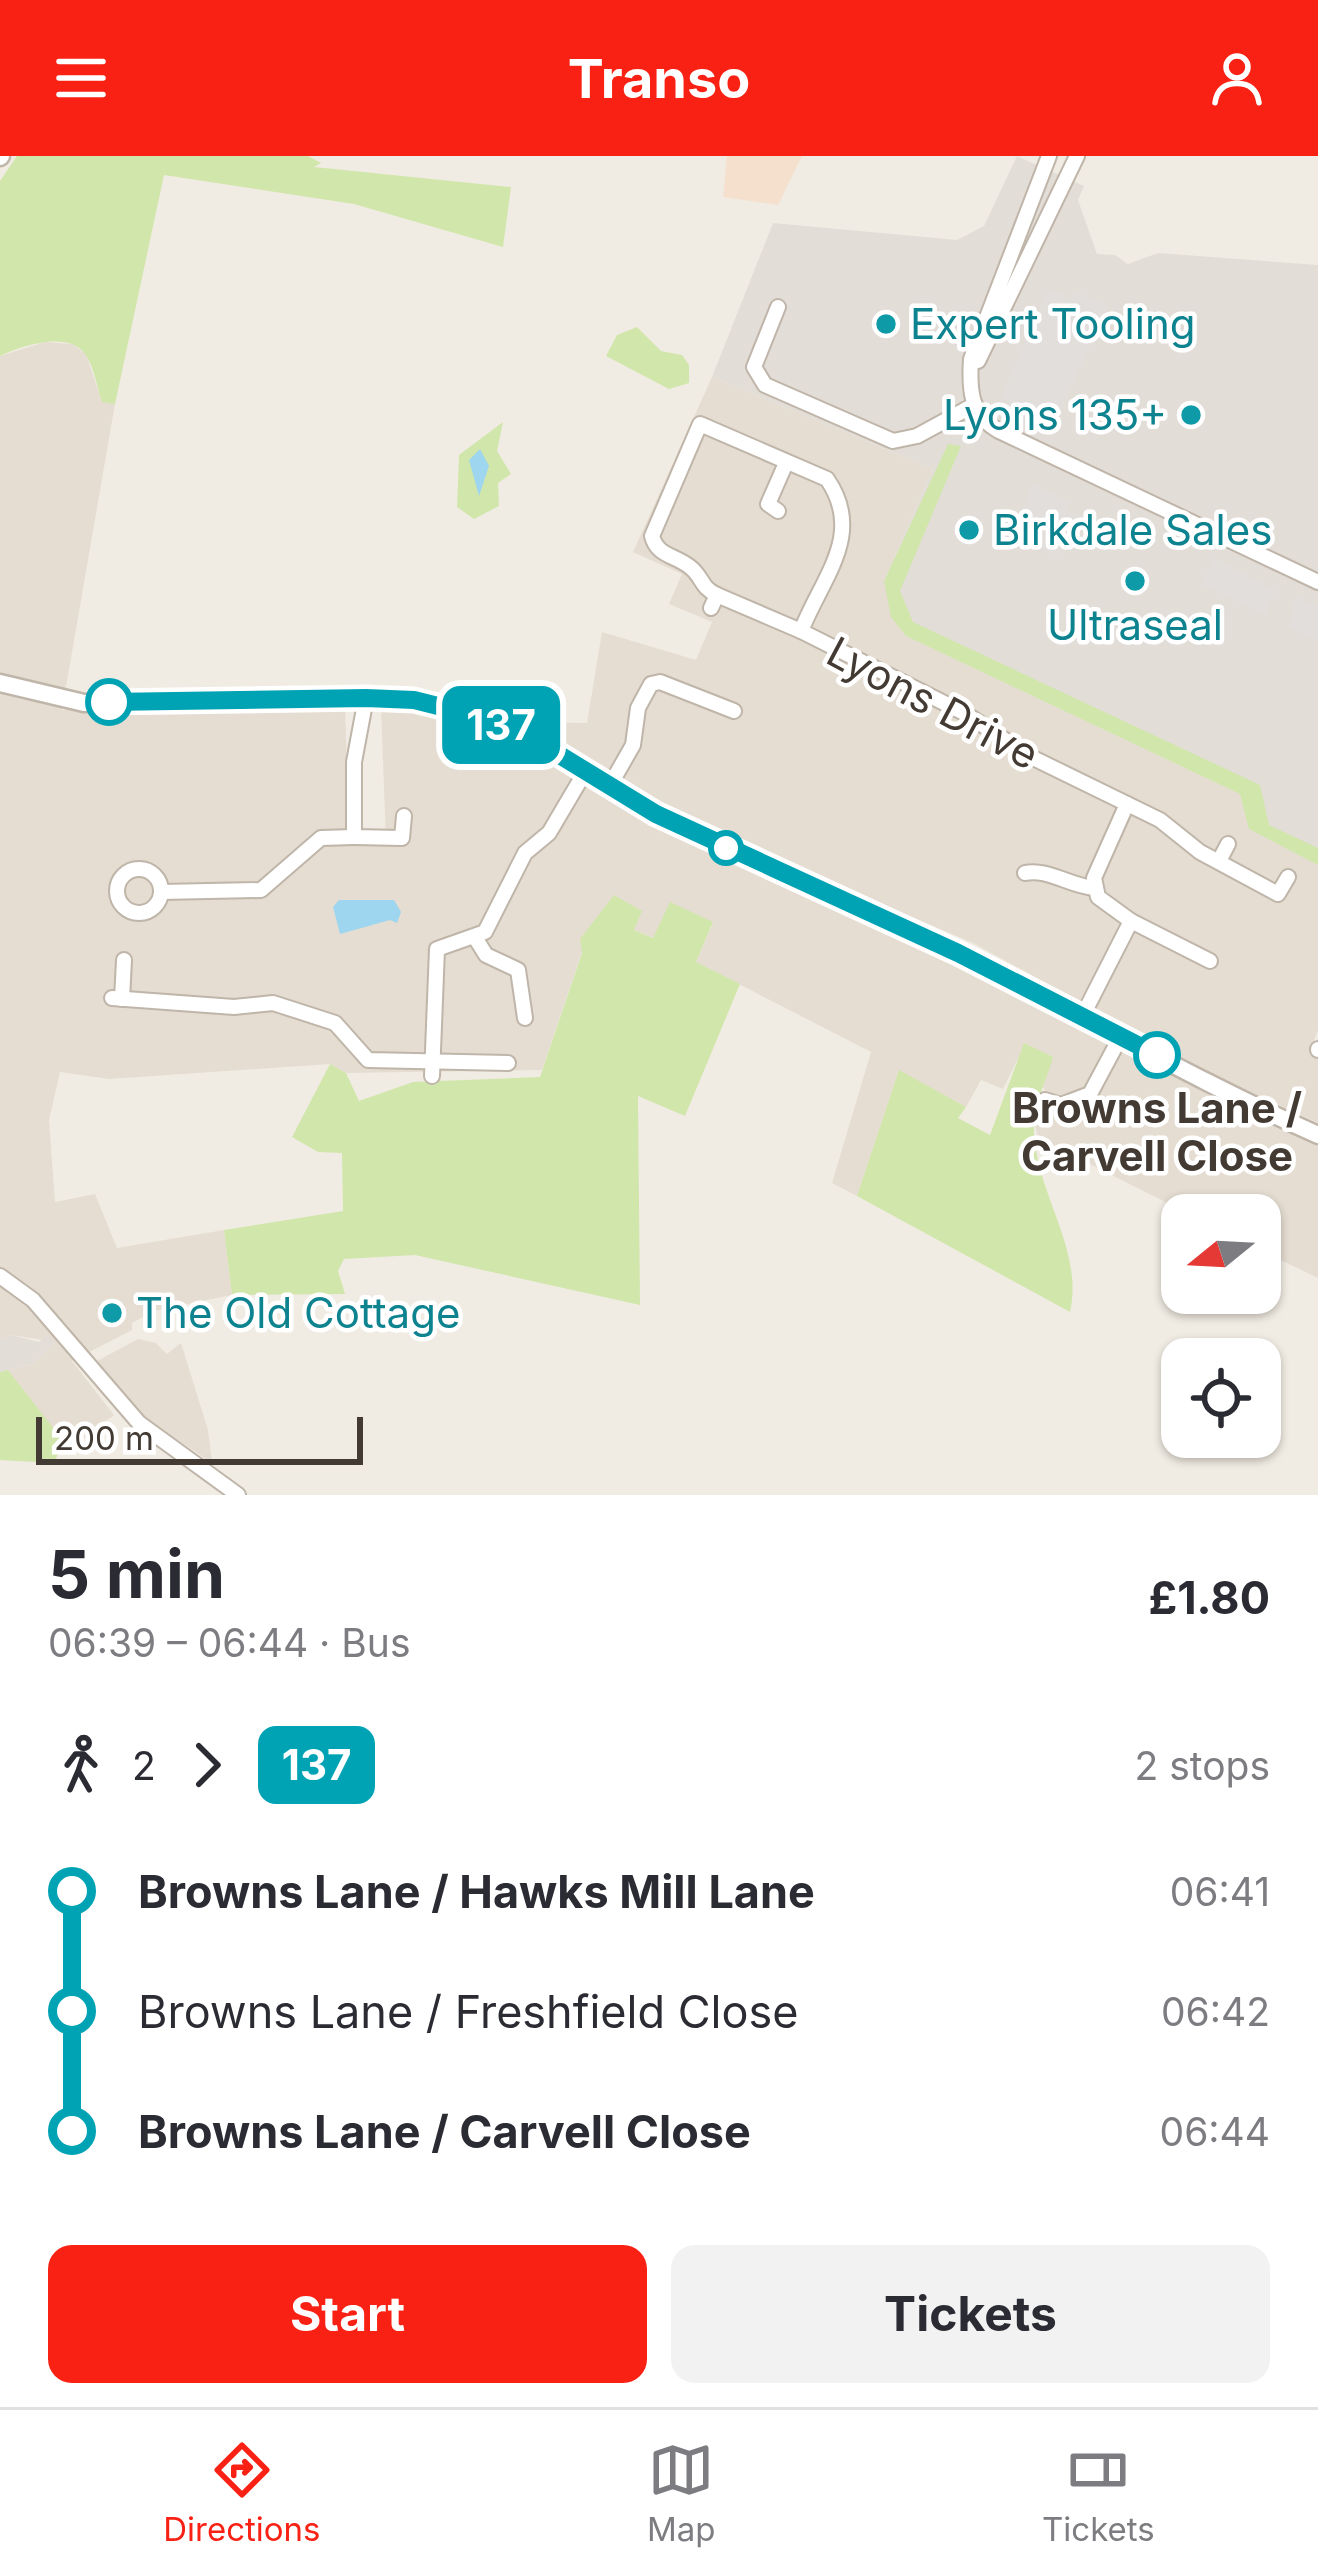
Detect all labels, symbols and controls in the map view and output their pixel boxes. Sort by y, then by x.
icon: menu [48,45,114,111]
icon: person [1204,45,1270,111]
text: Transo [568,46,750,111]
place label: Expert Tooling [910,298,1196,349]
marker: Expert Tooling [873,311,899,337]
place label: Lyons 135+ [943,389,1167,440]
marker: Lyons 135+ [1178,402,1204,428]
place label: Birkdale Sales [993,504,1272,555]
marker: Birkdale Sales [956,517,982,543]
marker: Ultraseal [1122,568,1148,594]
place label: Ultraseal [1047,599,1223,650]
street label: Lyons Drive [819,626,1048,780]
unlabelled marker [87,680,131,724]
line badge: 137 [432,686,570,764]
text: 137 [466,699,536,750]
unlabelled marker [710,832,742,864]
marker: Browns Lane / Carvell Close [1135,1033,1179,1077]
place label: Browns Lane / Carvell Close [1012,1082,1302,1181]
north arrow [1161,1194,1281,1314]
map controls [1161,1194,1281,1458]
place label: The Old Cottage [136,1287,460,1338]
marker: The Old Cottage [99,1300,125,1326]
button: locate [1161,1338,1281,1458]
scale bar [36,1411,363,1464]
text: 200 m [54,1418,154,1458]
text: 5 min [48,1534,225,1614]
text: £1.80 [1148,1570,1270,1625]
text: 06:39 – 06:44 · Bus [48,1619,410,1666]
icon: walk [48,1732,114,1798]
icon: forward [174,1732,240,1798]
text: 137 [282,1739,351,1790]
text: 2 [132,1742,156,1789]
text: 2 stops [1134,1742,1270,1789]
text: Browns Lane / Hawks Mill Lane [138,1864,815,1919]
text: 06:41 [1170,1868,1270,1915]
text: Browns Lane / Freshfield Close [138,1984,798,2039]
text: 06:42 [1161,1988,1270,2035]
text: Browns Lane / Carvell Close [138,2104,751,2159]
text: 06:44 [1160,2108,1270,2155]
button: Start [48,2245,647,2383]
button: Tickets [671,2245,1270,2383]
tab: Directions [163,2437,321,2549]
tab: Map [647,2437,716,2549]
tab: Tickets [1042,2437,1155,2549]

